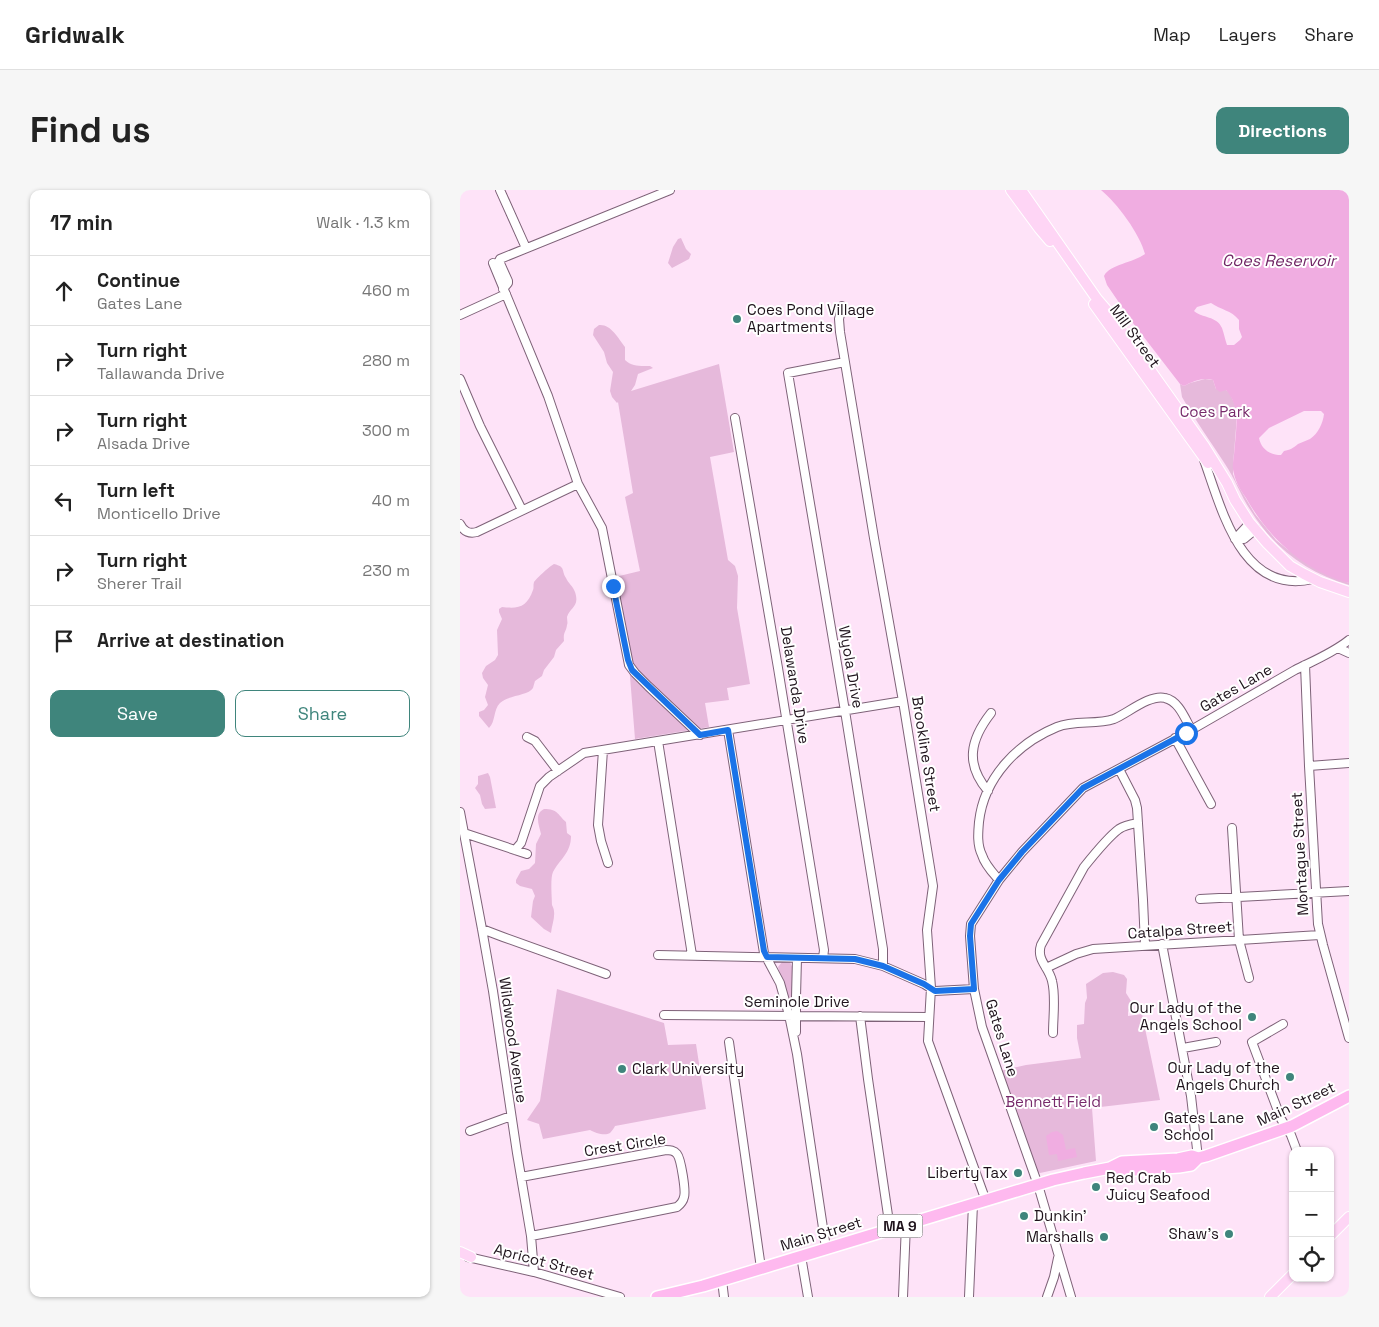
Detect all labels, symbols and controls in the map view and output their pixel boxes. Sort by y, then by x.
text: Gridwalk [25,19,125,50]
text: Map [1153,23,1191,46]
text: Layers [1219,23,1276,46]
text: Share [1304,23,1354,46]
button: Directions [1216,107,1349,154]
text: Find us [30,108,151,152]
text: 17 min [50,209,113,236]
text: Walk · 1.3 km [316,212,410,233]
water label: Coes Reservoir [1222,250,1338,271]
text: Continue [97,268,180,293]
icon: ahead [50,277,78,305]
text: 460 m [362,280,410,301]
text: Gates Lane [97,293,183,314]
place label: Coes Pond Village Apartments [747,300,874,336]
street label: Mill Street [1106,300,1165,371]
marker: Coes Pond Village Apartments [731,313,743,325]
text: Turn right [97,338,187,363]
icon: right [50,347,78,375]
text: 280 m [362,350,410,371]
text: Tallawanda Drive [97,363,225,384]
park label: Coes Park [1180,402,1250,421]
text: Turn right [97,408,187,433]
icon: right [50,417,78,445]
text: 300 m [362,420,410,441]
text: Alsada Drive [97,433,190,454]
text: Turn left [97,478,175,503]
icon: left [50,487,78,515]
text: 40 m [372,490,410,511]
text: Monticello Drive [97,503,221,524]
text: Turn right [97,548,187,573]
icon: right [50,557,78,585]
text: 230 m [363,560,410,581]
text: Sherer Trail [97,573,182,594]
route end [602,575,625,598]
street label: Wyola Drive [835,624,868,710]
street label: Delawanda Drive [777,625,814,745]
icon: arrive [50,627,78,655]
text: Arrive at destination [97,628,285,653]
street label: Gates Lane [1196,659,1275,716]
button: Save [50,690,225,737]
button: Share [235,690,410,737]
street label: Brookline Street [908,695,945,813]
route start [1175,722,1198,745]
street label: Montague Street [1287,792,1312,916]
street label: Catalpa Street [1127,916,1233,943]
street label: Wildwood Avenue [495,976,532,1104]
street label: Seminole Drive [744,992,850,1011]
street label: Gates Lane [982,997,1023,1079]
place label: Our Lady of the Angels School [1130,998,1242,1034]
marker: Our Lady of the Angels School [1246,1011,1258,1023]
place label: Our Lady of the Angels Church [1168,1058,1280,1094]
place label: Clark University [632,1059,744,1078]
marker: Clark University [616,1063,628,1075]
marker: Our Lady of the Angels Church [1284,1071,1296,1083]
street label: Main Street [1254,1077,1338,1130]
park label: Bennett Field [1005,1092,1101,1111]
place label: Gates Lane School [1164,1108,1244,1144]
marker: Gates Lane School [1148,1121,1160,1133]
street label: Crest Circle [583,1129,667,1160]
map controls [1289,1147,1334,1282]
button: + [1289,1147,1334,1192]
place label: Liberty Tax [927,1163,1008,1182]
marker: Liberty Tax [1012,1167,1024,1179]
place label: Red Crab Juicy Seafood [1106,1168,1210,1204]
marker: Red Crab Juicy Seafood [1090,1181,1102,1193]
button: − [1289,1192,1334,1237]
place label: Dunkin' [1034,1206,1087,1225]
marker: Dunkin' [1018,1210,1030,1222]
street label: Main Street [778,1212,864,1255]
road number: MA 9 [878,1214,922,1238]
place label: Shaw's [1169,1224,1219,1243]
place label: Marshalls [1026,1227,1094,1246]
marker: Shaw's [1223,1228,1235,1240]
marker: Marshalls [1098,1231,1110,1243]
button: locate [1289,1237,1334,1282]
street label: Apricot Street [492,1239,596,1284]

